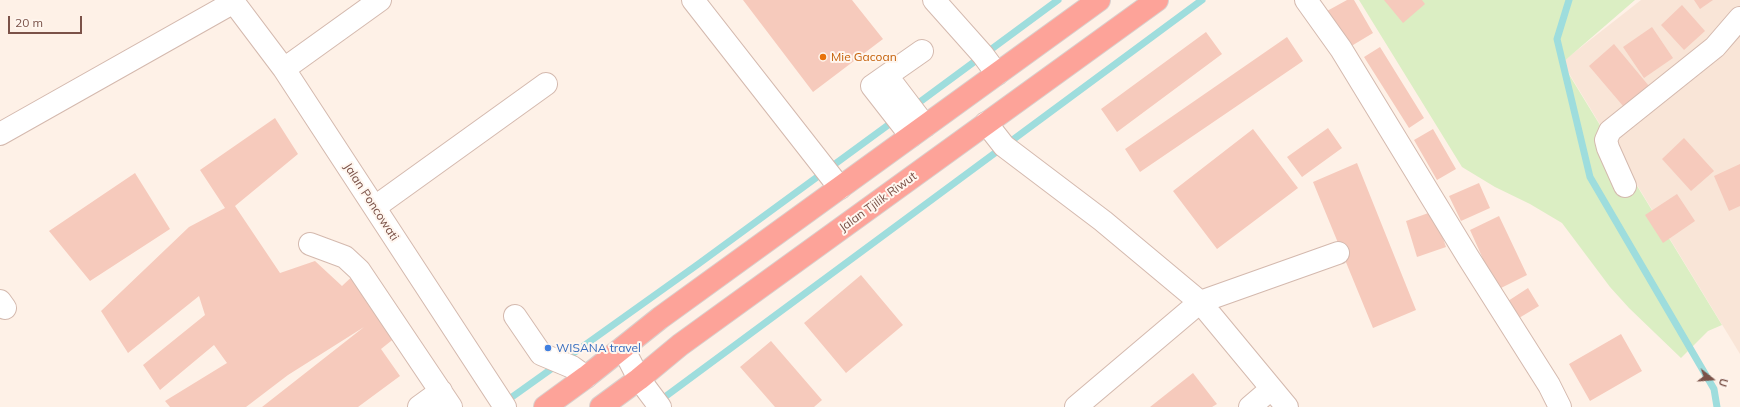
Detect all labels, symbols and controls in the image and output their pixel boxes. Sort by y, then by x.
scale bar [10,8,84,34]
text: 20 m [15,15,43,30]
place label: Mie Gacoan [831,50,897,64]
marker: Mie Gacoan [818,52,828,62]
street label: Jalan Poncowati [340,160,402,244]
street label: Jalan Tjilik Riwut [837,169,919,235]
place label: WISANA travel [556,341,641,355]
marker: WISANA travel [543,343,553,353]
north arrow [1692,359,1732,399]
text: U [1716,377,1731,388]

